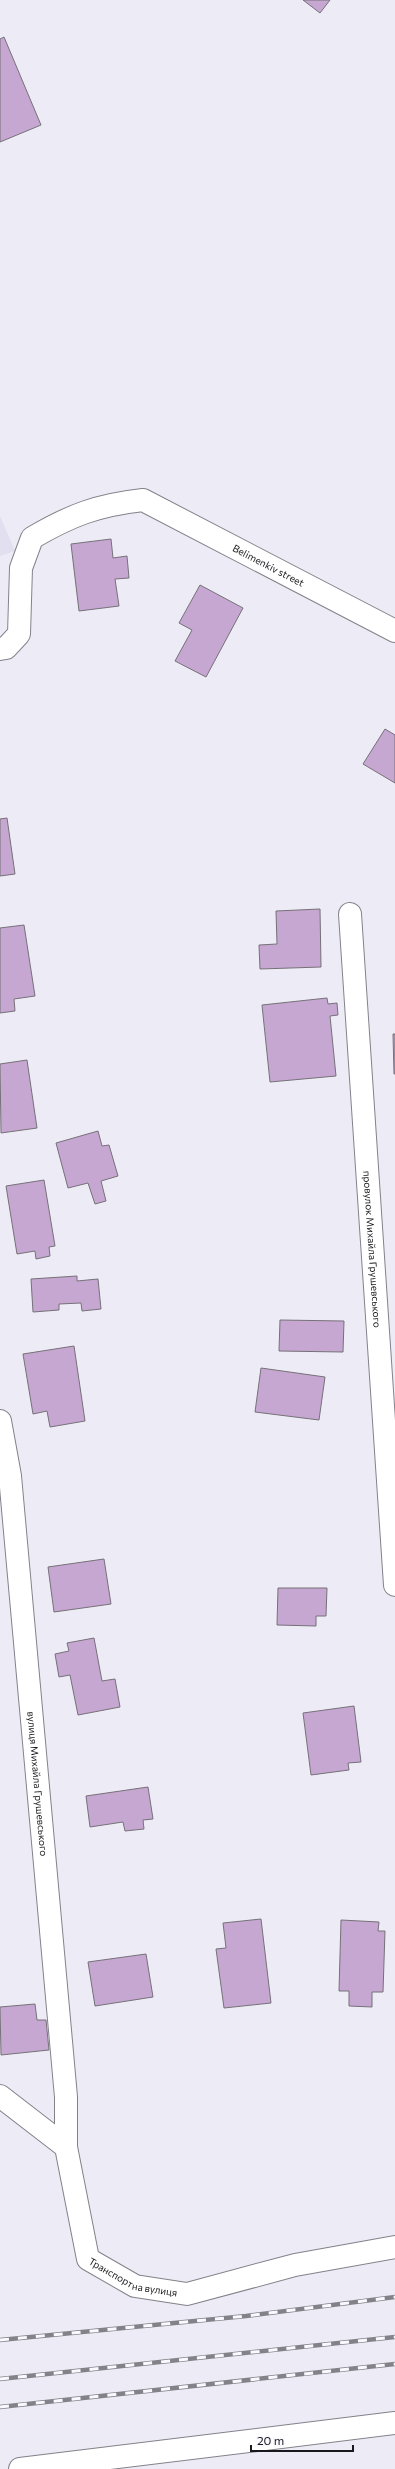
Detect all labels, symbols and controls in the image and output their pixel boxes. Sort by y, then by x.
street label: Belimenkiv street [231,542,306,589]
street label: провулок Михайла Грушевського [361,1170,384,1328]
street label: вулиця Михайла Грушевського [25,1711,50,1857]
street label: Транспортна вулиця [87,2255,178,2298]
scale bar [251,2427,353,2453]
text: 20 m [257,2433,284,2447]

